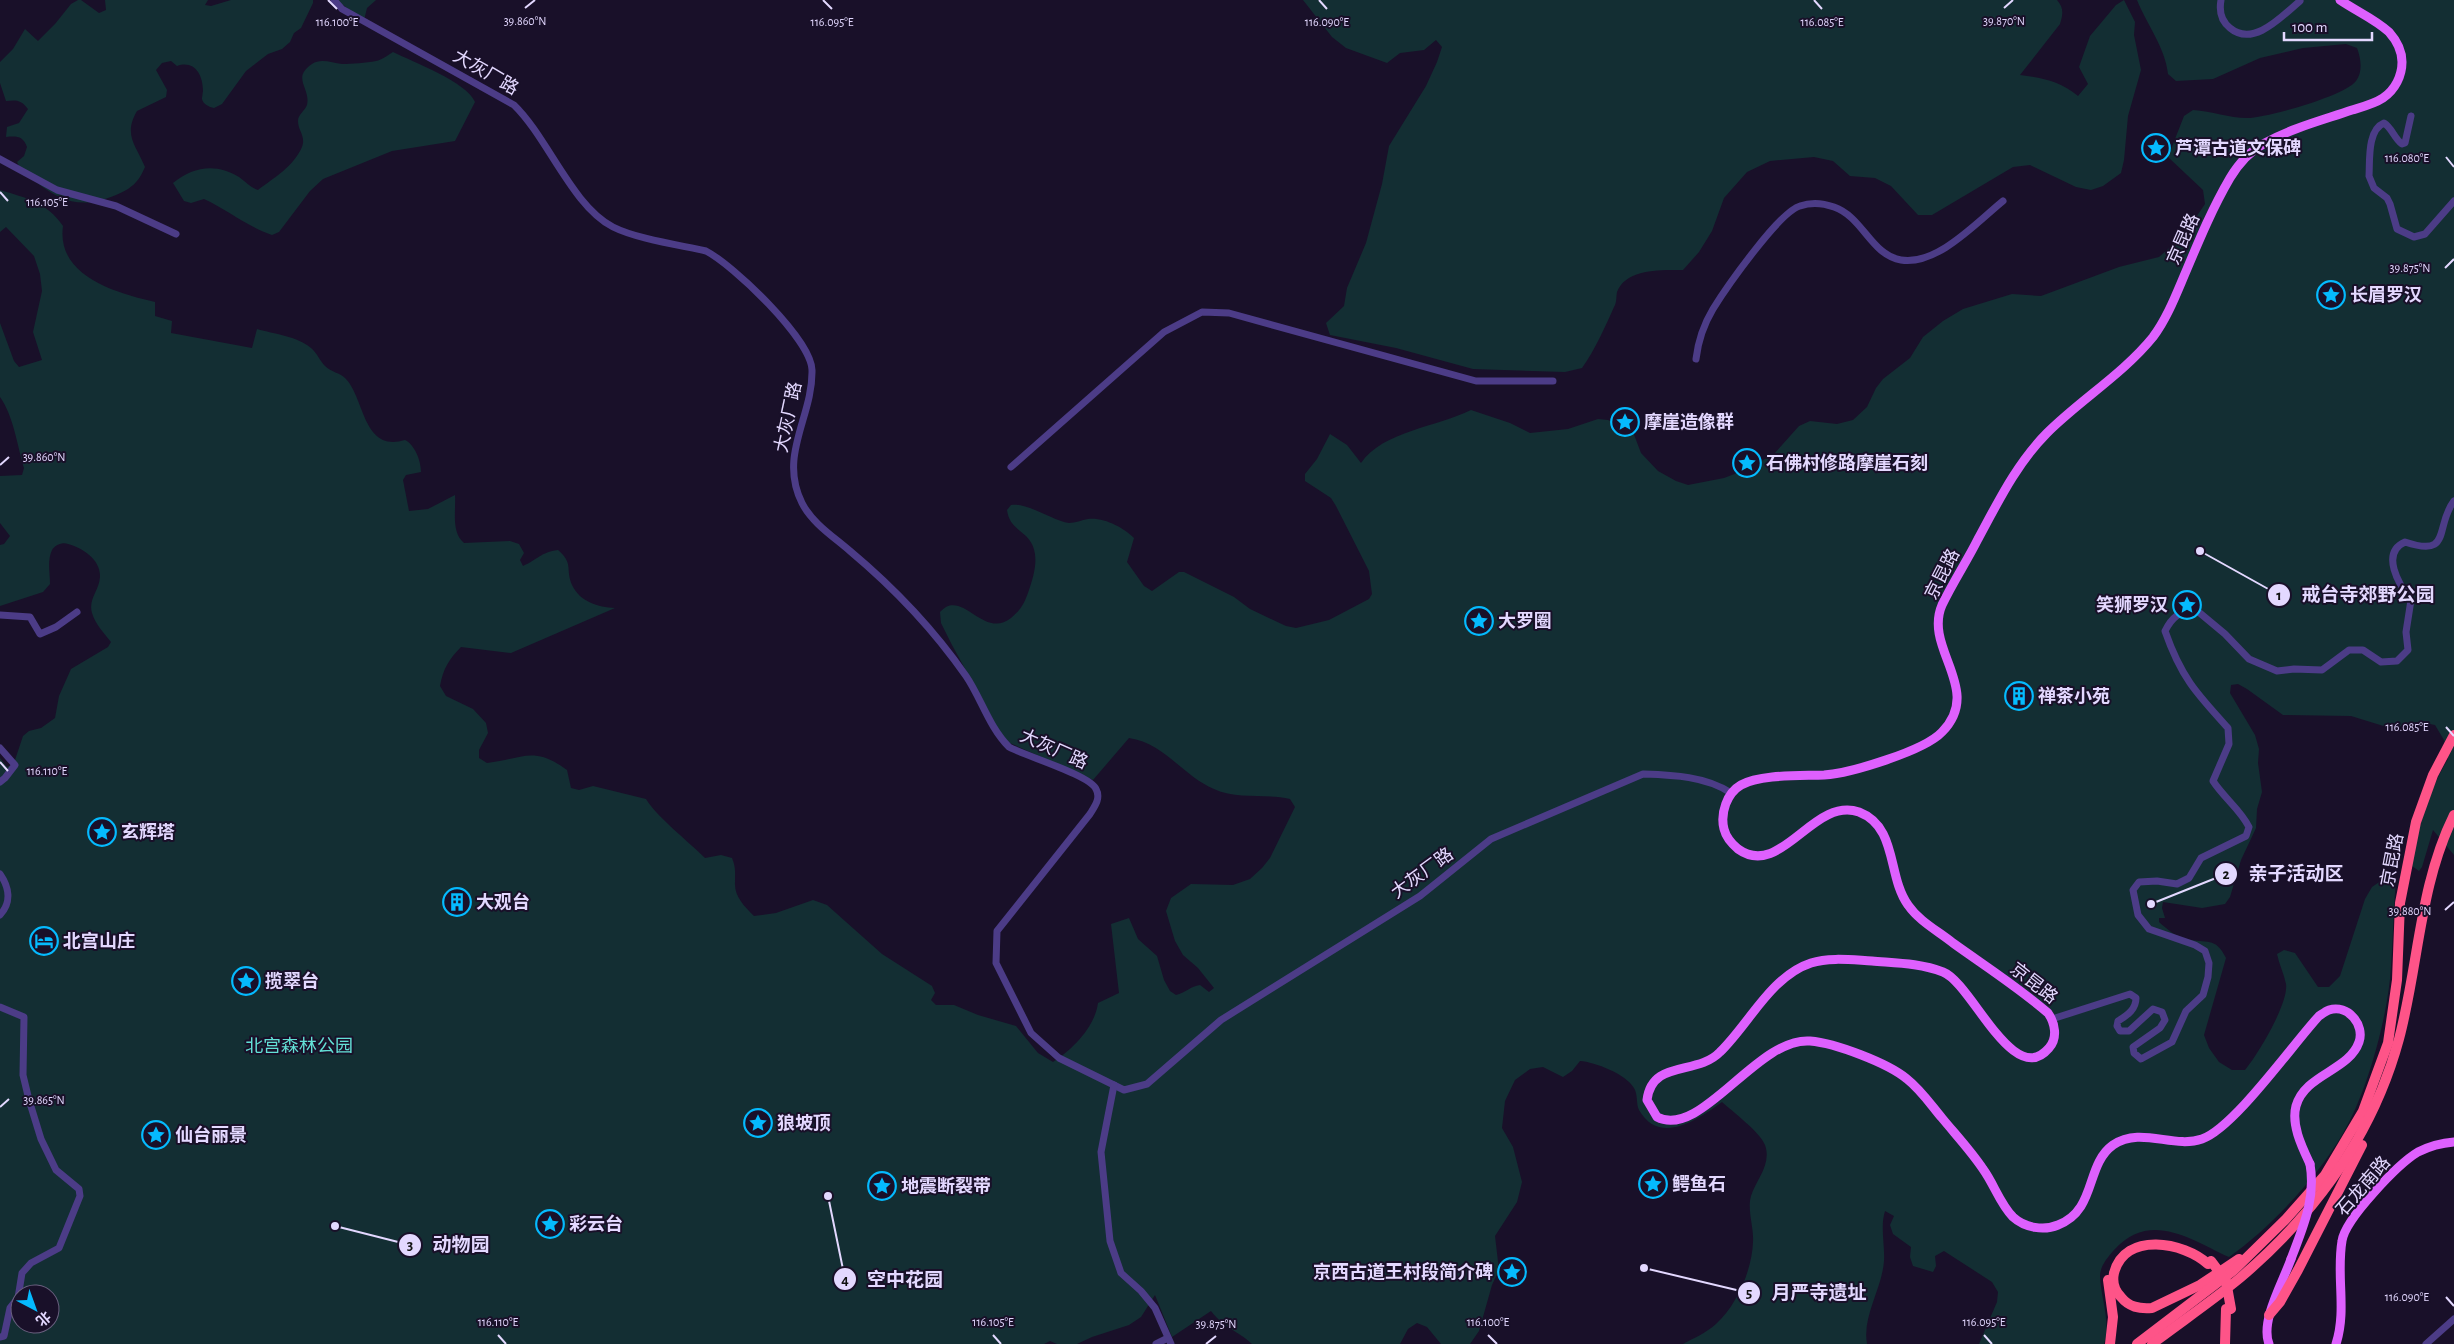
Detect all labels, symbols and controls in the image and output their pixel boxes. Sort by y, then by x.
scale bar [2284,10,2372,42]
text: 39.860°N [504,15,546,27]
text: 39.870°N [1983,15,2025,27]
text: 116.100°E [316,16,359,28]
text: 116.095°E [811,16,854,28]
text: 116.090°E [1305,16,1349,28]
text: 116.085°E [1801,16,1844,28]
text: 100 m [2292,20,2327,35]
street label: 大灰厂路 [450,45,522,99]
place icon: 芦潭古道文保碑 [2141,133,2171,163]
place label: 芦潭古道文保碑 [2175,138,2301,158]
text: 116.080°E [2385,152,2429,164]
text: 116.105°E [26,196,68,208]
street label: 京昆路 [2163,210,2203,268]
text: 39.875°N [2390,262,2430,274]
place icon: 长眉罗汉 [2316,280,2346,310]
place label: 长眉罗汉 [2350,286,2422,305]
street label: 大灰厂路 [771,380,805,454]
place icon: 摩崖造像群 [1610,407,1640,437]
place label: 摩崖造像群 [1644,412,1734,432]
place icon: 石佛村修路摩崖石刻 [1732,448,1762,478]
text: 39.860°N [23,451,65,463]
place label: 石佛村修路摩崖石刻 [1766,453,1928,473]
street label: 京昆路 [1921,545,1963,603]
callout: 戒台寺郊野公园 [2267,578,2445,612]
text: 戒台寺郊野公园 [2301,584,2435,605]
text: 1 [2276,588,2282,603]
place icon: 笑狮罗汉 [2172,590,2202,620]
place label: 笑狮罗汉 [2096,595,2168,615]
place icon: 大罗圈 [1464,606,1494,636]
place label: 大罗圈 [1498,612,1552,631]
building icon: 禅茶小苑 [2004,681,2034,711]
place label: 禅茶小苑 [2038,686,2110,706]
text: 116.085°E [2386,721,2429,733]
street label: 大灰厂路 [1017,725,1091,773]
text: 116.110°E [27,765,67,777]
place icon: 玄辉塔 [87,817,117,847]
place label: 玄辉塔 [121,822,175,842]
street label: 京昆路 [2377,832,2407,888]
street label: 大灰厂路 [1387,844,1457,902]
callout: 亲子活动区 [2214,857,2354,891]
text: 亲子活动区 [2248,863,2344,884]
text: 2 [2222,867,2230,882]
building icon: 大观台 [442,887,472,917]
place label: 大观台 [476,892,530,912]
text: 39.880°N [2389,905,2431,917]
hotel icon: 北宫山庄 [29,926,59,956]
place label: 北宫山庄 [63,931,135,951]
street label: 京昆路 [2007,958,2061,1008]
place icon: 揽翠台 [231,966,261,996]
place label: 揽翠台 [265,971,319,991]
park label: 北宫森林公园 [245,1036,353,1056]
text: 39.865°N [23,1094,65,1106]
place icon: 狼坡顶 [743,1108,773,1138]
place label: 狼坡顶 [777,1113,831,1133]
place icon: 仙台丽景 [141,1120,171,1150]
place label: 仙台丽景 [175,1125,247,1145]
street label: 石龙南路 [2332,1152,2394,1220]
place icon: 鳄鱼石 [1638,1169,1668,1199]
place icon: 地震断裂带 [867,1171,897,1201]
place label: 鳄鱼石 [1672,1174,1726,1194]
place label: 地震断裂带 [901,1176,991,1196]
place icon: 彩云台 [535,1209,565,1239]
place label: 彩云台 [569,1214,623,1234]
callout: 动物园 [398,1228,500,1262]
text: 动物园 [432,1234,490,1255]
text: 3 [407,1238,413,1253]
place icon: 京西古道王村段简介碑 [1497,1257,1527,1287]
callout: 空中花园 [832,1262,953,1296]
place label: 京西古道王村段简介碑 [1313,1262,1493,1282]
text: 空中花园 [867,1269,943,1290]
text: 4 [841,1273,849,1288]
callout: 月严寺遗址 [1737,1276,1877,1310]
text: 月严寺遗址 [1771,1283,1867,1303]
north arrow [10,1284,60,1334]
text: 5 [1746,1286,1752,1301]
text: 116.090°E [2385,1291,2429,1303]
text: 北 [33,1308,53,1329]
text: 116.110°E [478,1316,518,1328]
text: 116.105°E [972,1316,1014,1328]
text: 116.100°E [1467,1316,1510,1328]
text: 116.095°E [1963,1316,2006,1328]
text: 39.875°N [1196,1318,1236,1330]

